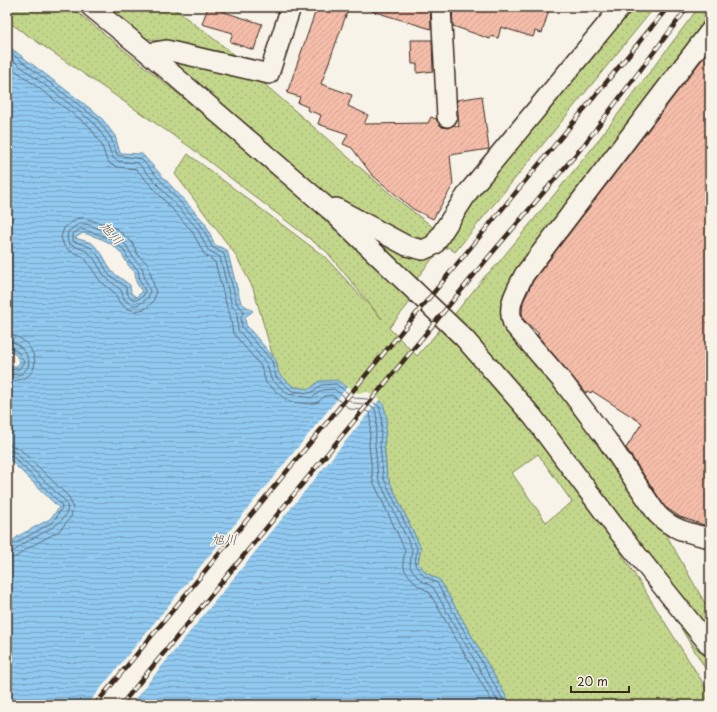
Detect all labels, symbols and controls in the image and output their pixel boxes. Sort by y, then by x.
water label: 旭川 [97,217,128,249]
water label: 旭川 [211,529,237,548]
scale bar [571,668,629,694]
text: 20 m [577,672,608,690]

